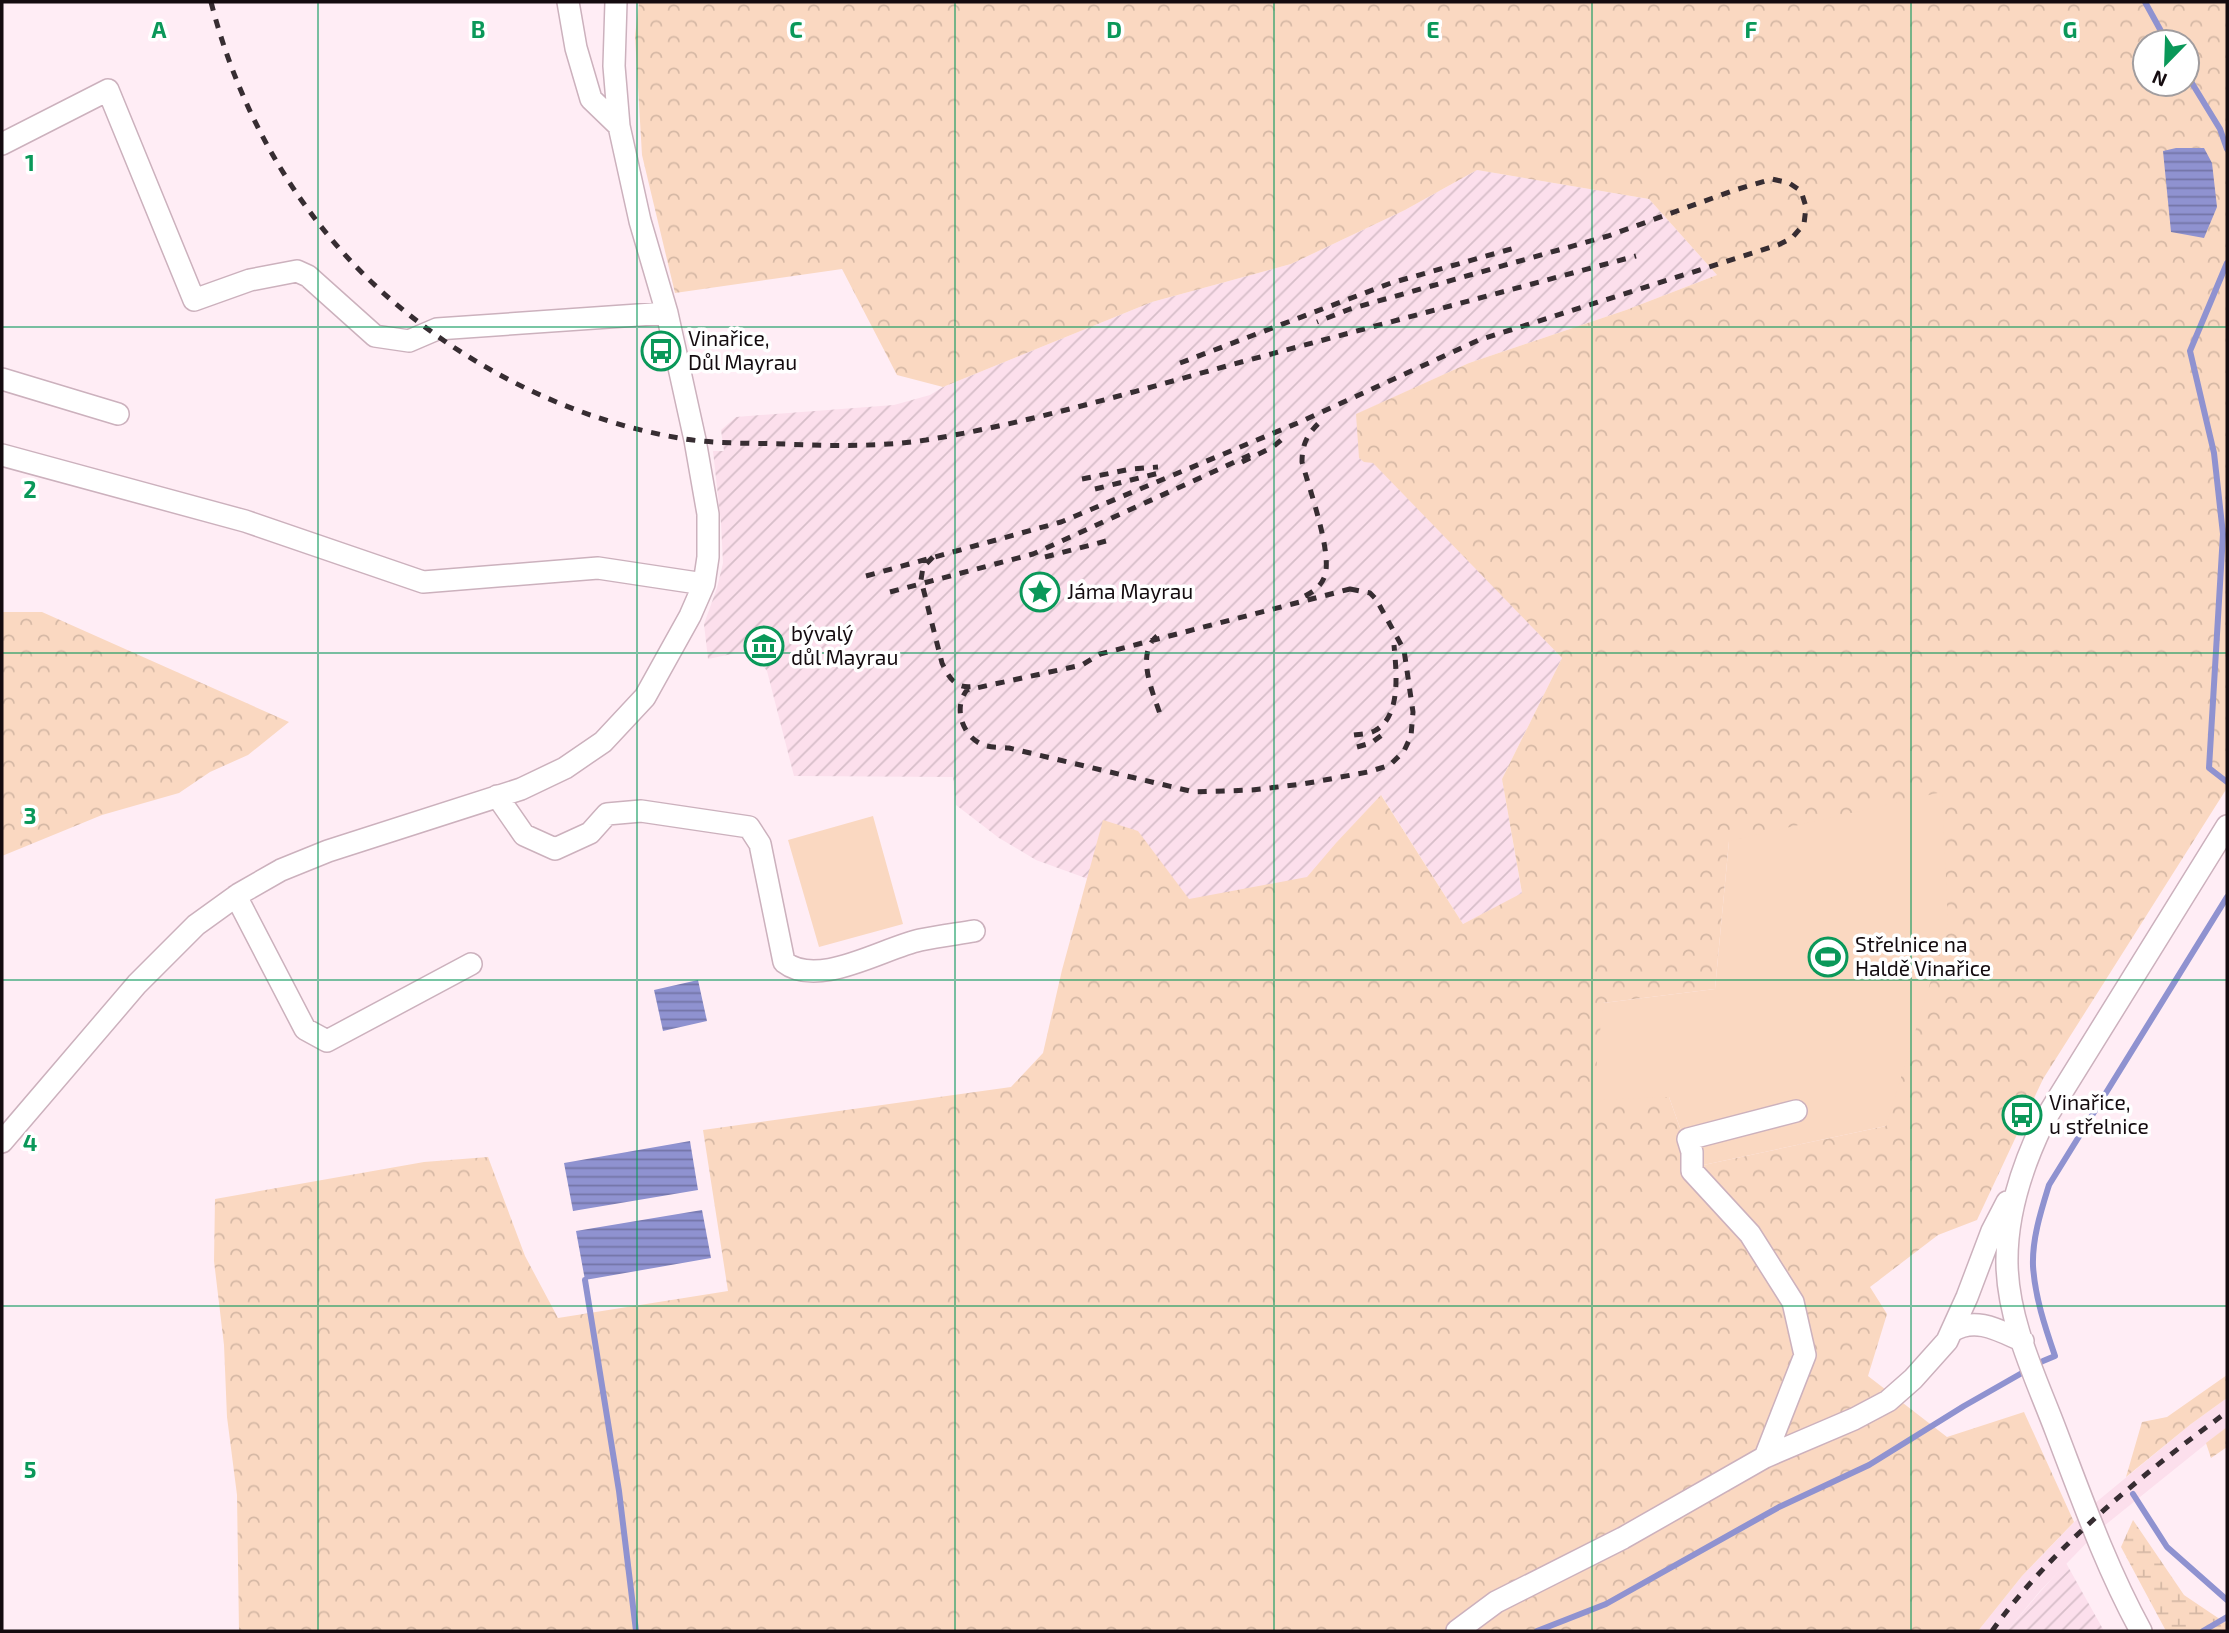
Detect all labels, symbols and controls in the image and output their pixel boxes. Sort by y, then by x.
text: A [151,15,167,43]
text: B [471,15,485,43]
text: C [789,15,803,43]
text: D [1106,15,1122,43]
text: E [1426,15,1440,43]
text: F [1745,15,1758,43]
text: G [2063,15,2077,43]
north arrow [2131,28,2201,98]
text: N [2148,66,2170,92]
text: 1 [25,148,35,176]
place label: Vinařice, Důl Mayrau [688,325,797,374]
bus stop icon: Vinařice, Důl Mayrau [640,330,682,372]
text: 2 [23,475,37,503]
place icon: Jáma Mayrau [1019,571,1061,613]
place label: Jáma Mayrau [1067,578,1193,603]
place label: bývalý důl Mayrau [791,620,898,669]
museum icon: bývalý důl Mayrau [743,625,785,667]
text: 3 [23,801,37,829]
place label: Střelnice na Haldě Vinařice [1855,931,1991,980]
sports icon: Střelnice na Haldě Vinařice [1807,936,1849,978]
place label: Vinařice, u střelnice [2049,1089,2149,1138]
bus stop icon: Vinařice, u střelnice [2001,1094,2043,1136]
text: 4 [23,1128,37,1156]
text: 5 [24,1455,36,1483]

